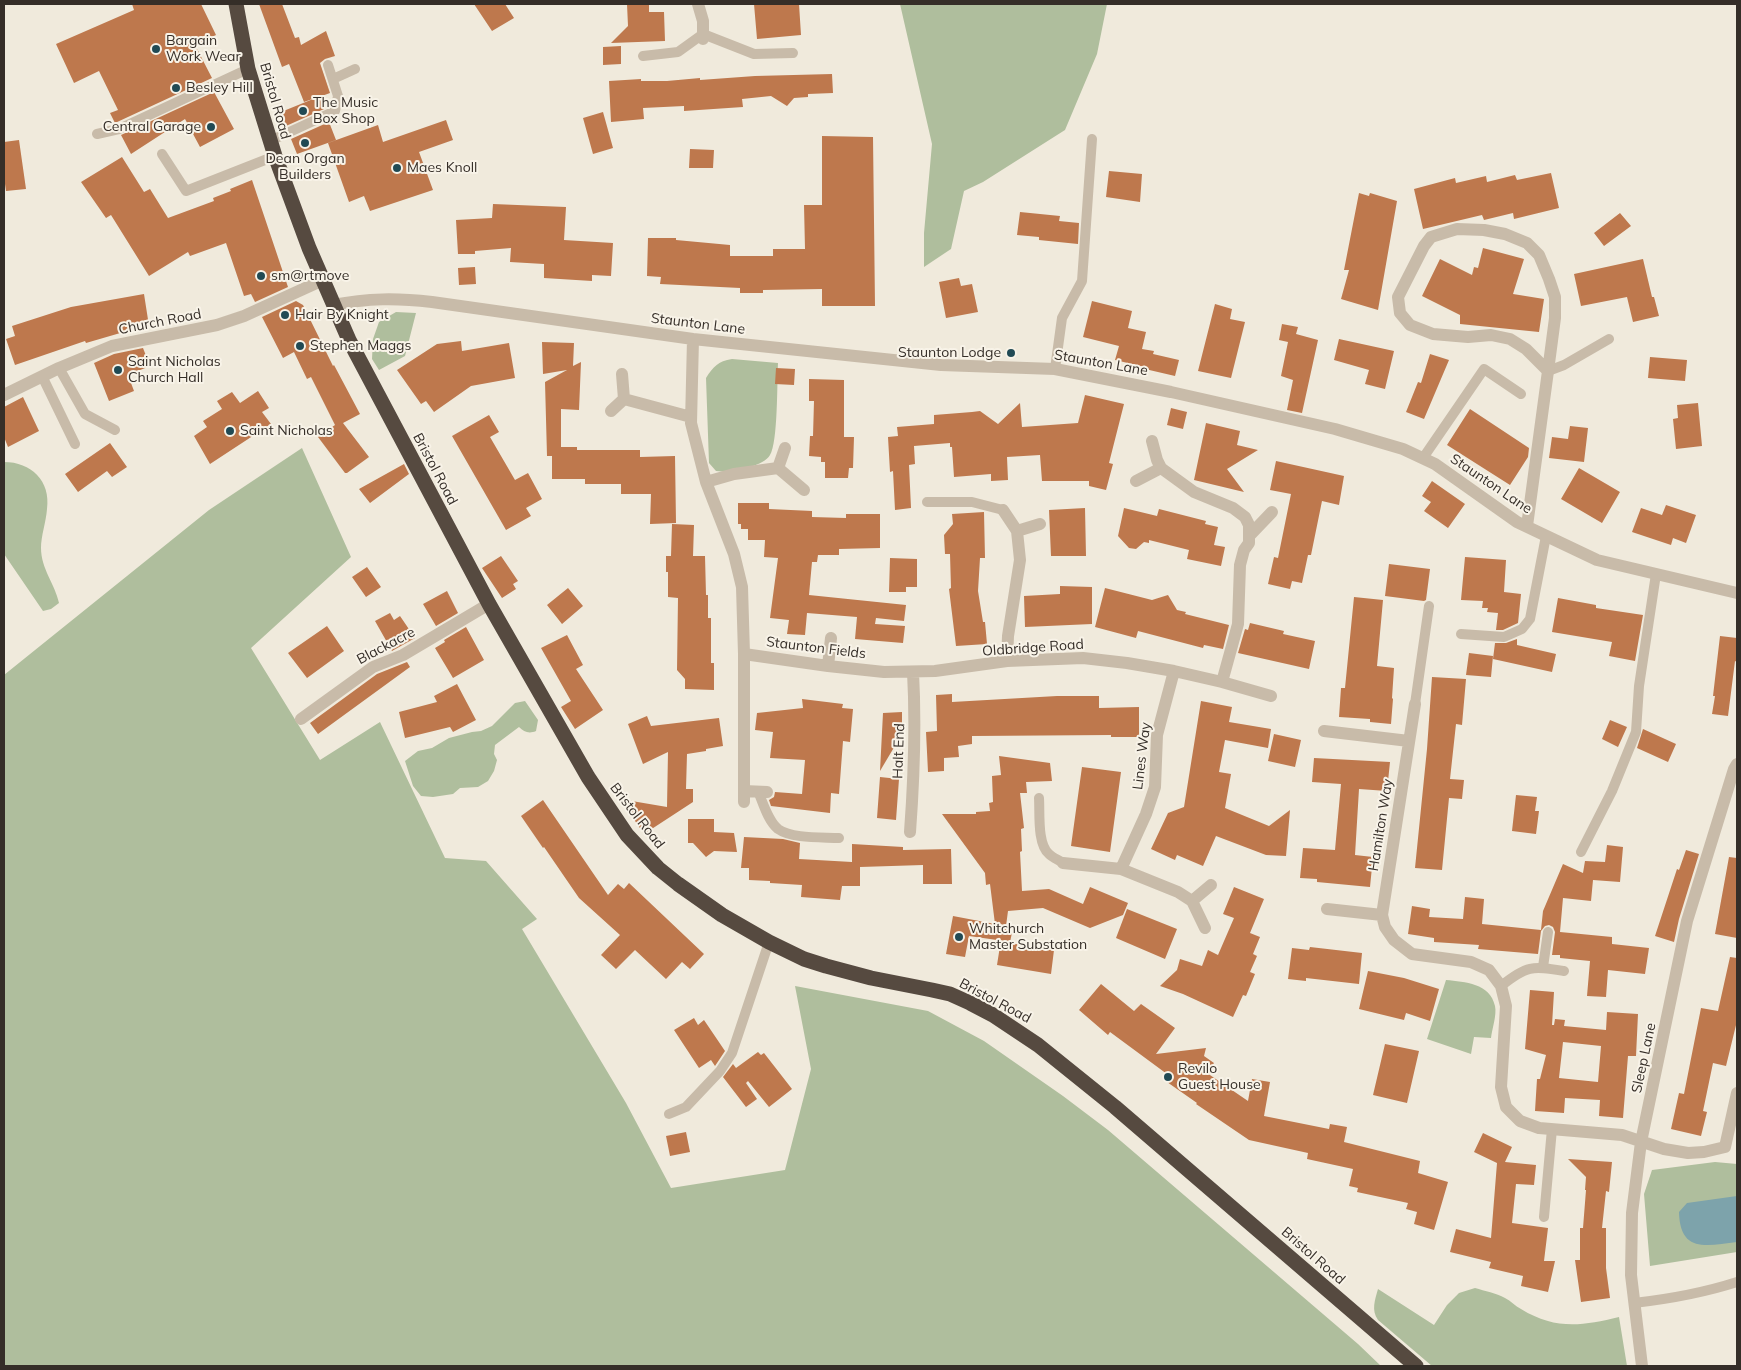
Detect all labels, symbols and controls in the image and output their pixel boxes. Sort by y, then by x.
place label: Bargain Work Wear [166,33,241,65]
marker: Bargain Work Wear [150,43,162,55]
street label: Bristol Road [256,61,294,141]
place label: Besley Hill [186,80,253,96]
marker: Besley Hill [170,82,182,94]
place label: The Music Box Shop [313,95,378,128]
marker: The Music Box Shop [297,105,309,117]
place label: Central Garage [103,119,201,135]
marker: Central Garage [205,121,217,133]
marker: Dean Organ Builders [299,137,311,149]
place label: Dean Organ Builders [265,151,345,184]
place label: Maes Knoll [407,160,477,176]
marker: Maes Knoll [391,162,403,174]
place label: sm@rtmove [271,268,349,284]
marker: sm@rtmove [255,270,267,282]
street label: Church Road [117,306,203,338]
place label: Hair By Knight [295,307,389,323]
marker: Hair By Knight [279,309,291,321]
street label: Staunton Lane [650,310,746,338]
place label: Stephen Maggs [310,338,411,354]
marker: Stephen Maggs [294,340,306,352]
place label: Staunton Lodge [898,345,1001,361]
street label: Staunton Lane [1053,346,1149,380]
marker: Staunton Lodge [1005,347,1017,359]
place label: Saint Nicholas Church Hall [128,354,221,387]
marker: Saint Nicholas Church Hall [112,364,124,376]
place label: Saint Nicholas [240,423,333,439]
marker: Saint Nicholas [224,425,236,437]
street label: Bristol Road [409,430,461,508]
street label: Staunton Lane [1447,451,1535,517]
street label: Blackacre [354,624,418,668]
street label: Staunton Fields [765,634,867,662]
street label: Oldbridge Road [982,636,1084,660]
street label: Lines Way [1130,721,1154,791]
street label: Halt End [890,723,908,779]
street label: Hamilton Way [1365,778,1397,872]
street label: Bristol Road [606,780,668,852]
place label: Whitchurch Master Substation [969,921,1087,954]
marker: Whitchurch Master Substation [953,931,965,943]
street label: Bristol Road [956,975,1034,1027]
street label: Sleep Lane [1628,1021,1660,1095]
place label: Revilo Guest House [1178,1061,1261,1094]
marker: Revilo Guest House [1162,1071,1174,1083]
street label: Bristol Road [1278,1224,1348,1288]

